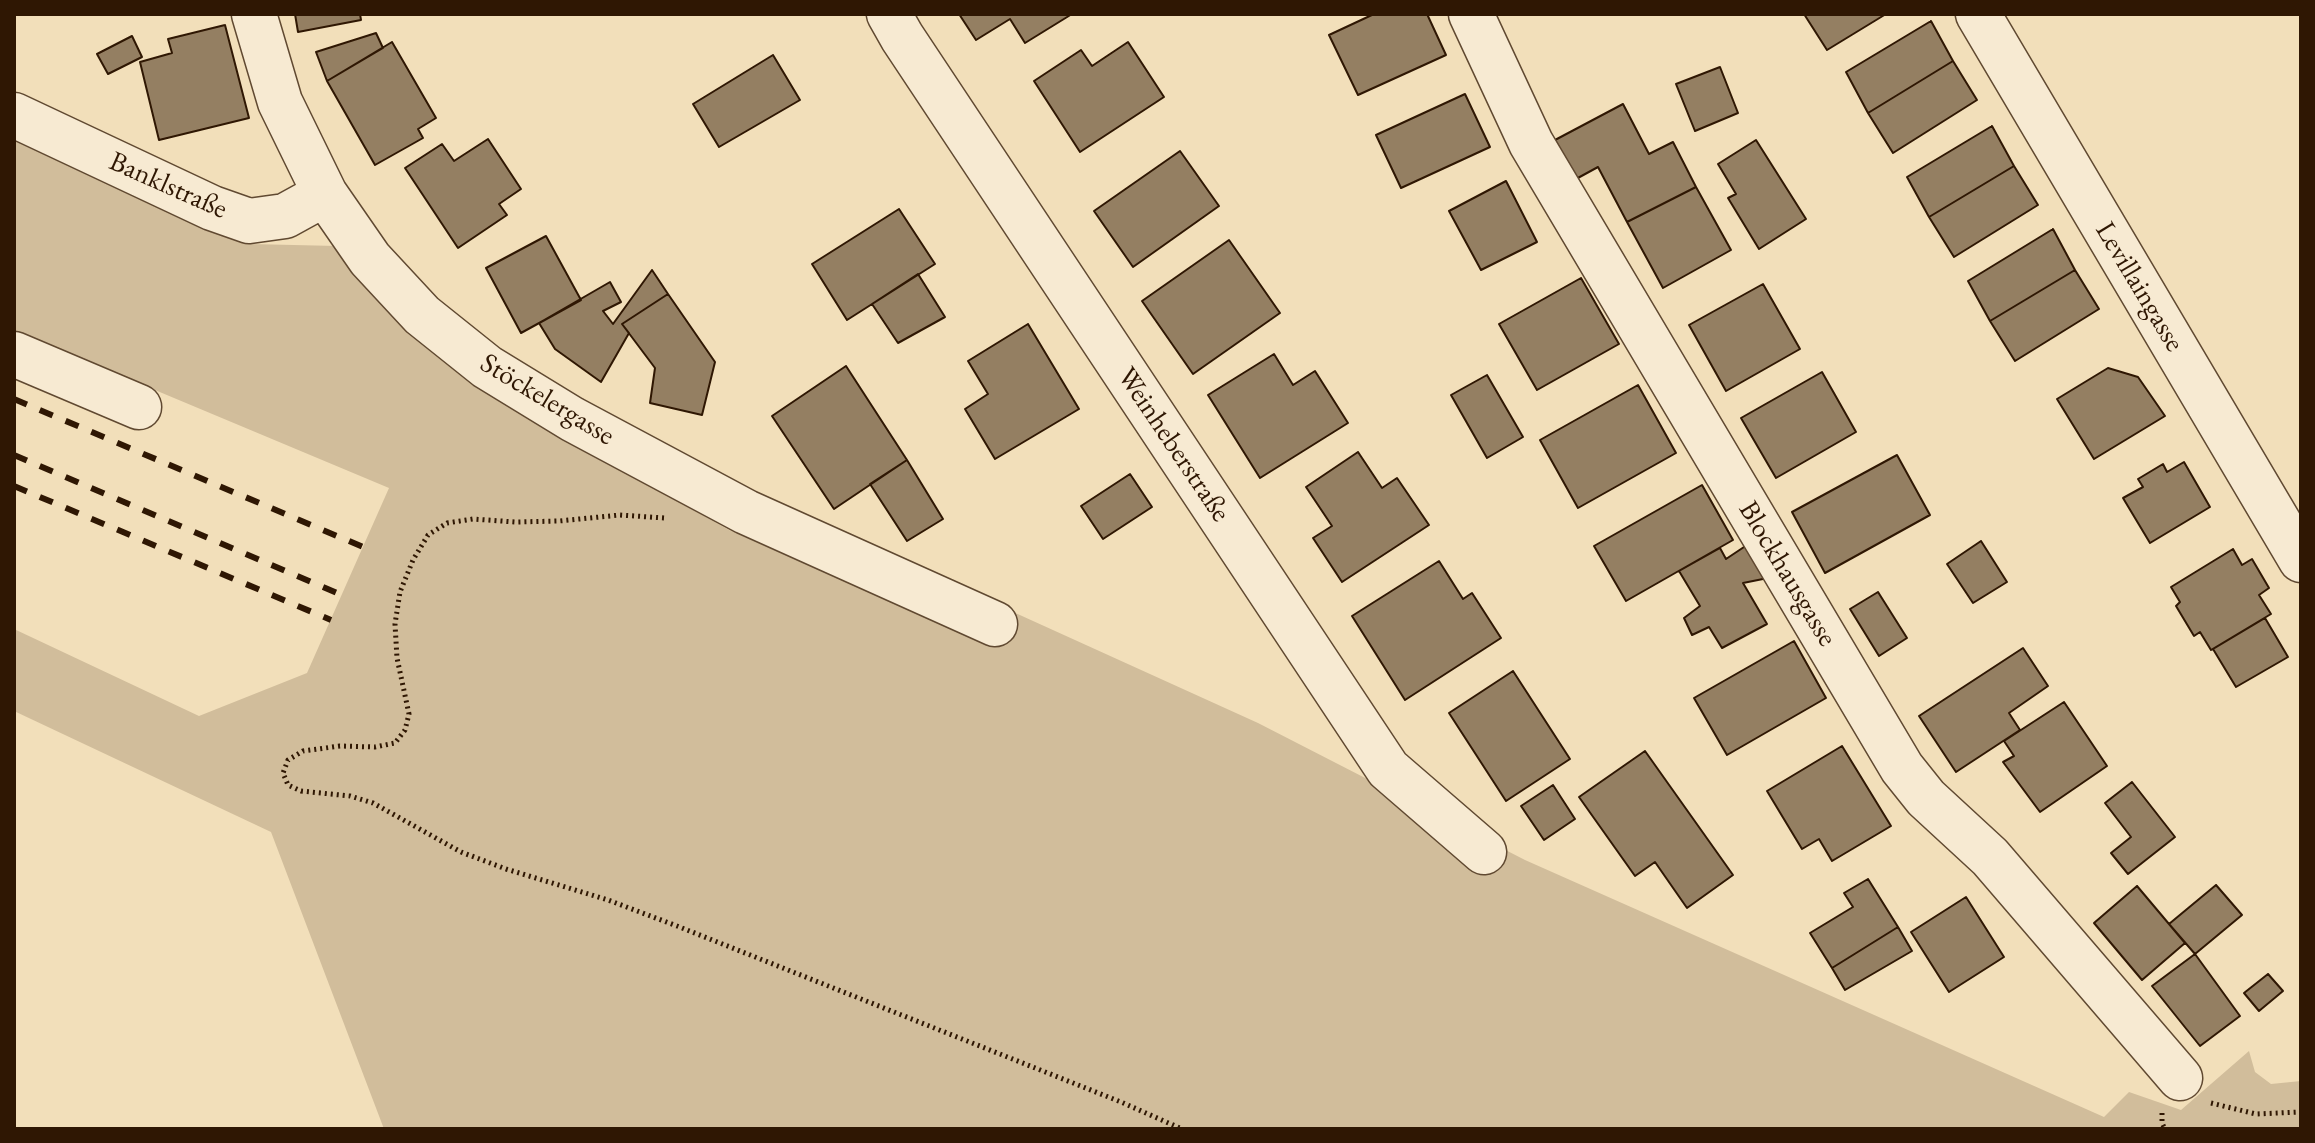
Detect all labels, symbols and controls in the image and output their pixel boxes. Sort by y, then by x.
street label: Banklstraße [104,145,232,227]
street label: Levillaingasse [2087,216,2191,358]
street label: Stöckelergasse [474,347,620,453]
street label: Weinheberstraße [1109,361,1237,529]
street label: Blockhausgasse [1731,495,1843,653]

